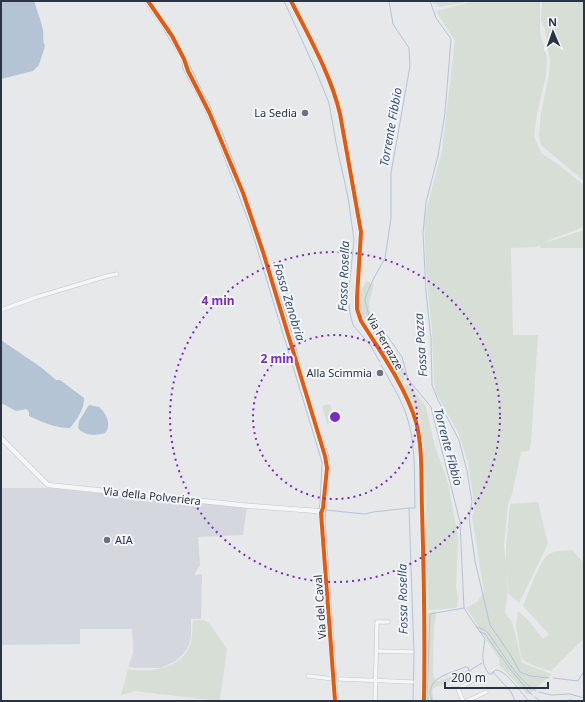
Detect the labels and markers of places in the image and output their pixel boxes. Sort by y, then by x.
place label: La Sedia [254,105,297,120]
marker: La Sedia [300,108,310,118]
place label: Alla Scimmia [307,365,372,380]
marker: Alla Scimmia [375,368,385,378]
centre of rings [328,410,342,424]
place label: AIA [115,532,134,547]
marker: AIA [102,535,112,545]

